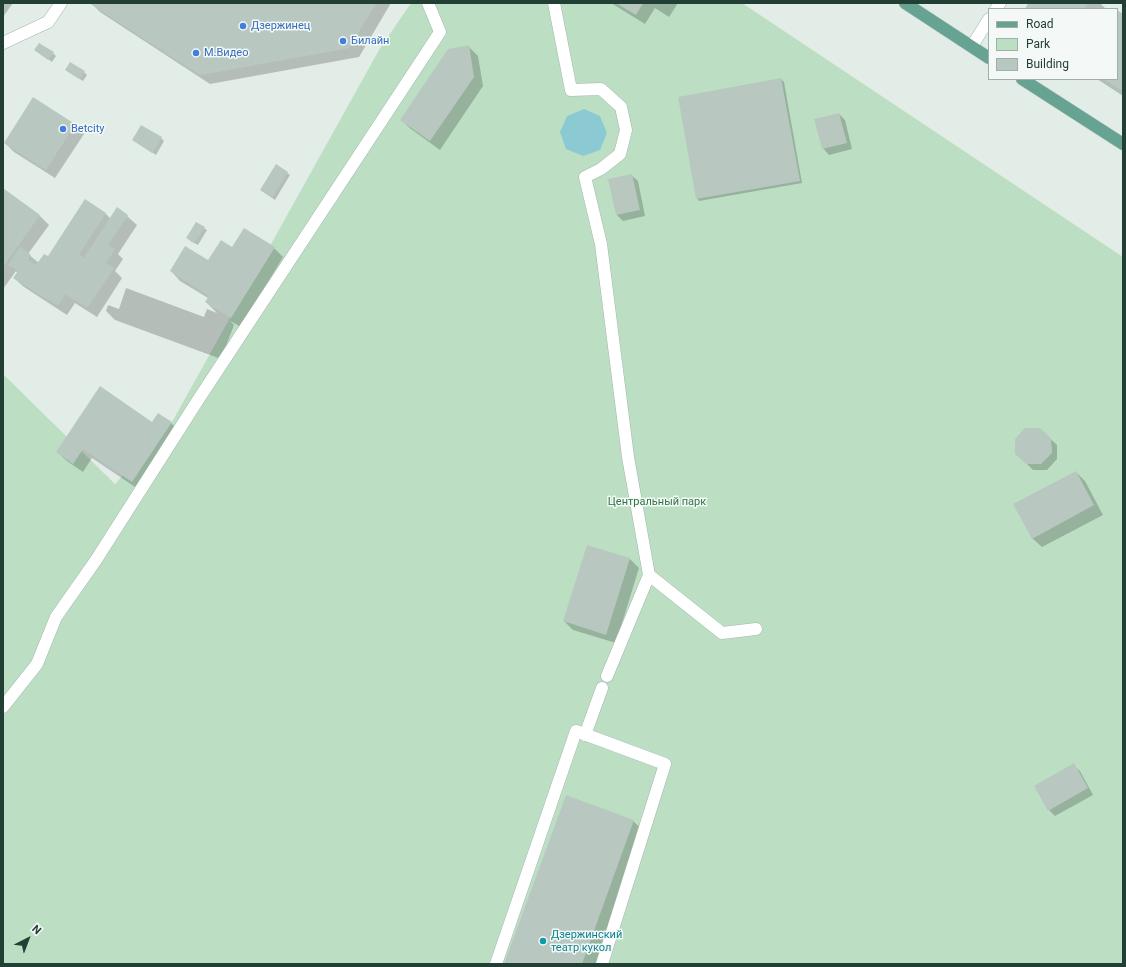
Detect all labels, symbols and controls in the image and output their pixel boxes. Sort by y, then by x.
legend [988,8,1118,80]
text: Road [1026,17,1054,31]
place label: Дзержинец [251,19,310,33]
marker: Дзержинец [238,21,248,31]
place label: Билайн [351,34,389,48]
marker: Билайн [338,36,348,46]
text: Park [1026,37,1050,51]
place label: М.Видео [204,46,248,60]
marker: М.Видео [191,48,201,58]
text: Building [1026,57,1069,71]
place label: Betcity [71,122,105,136]
marker: Betcity [58,124,68,134]
park label: Центральный парк [608,495,706,509]
north arrow [8,919,48,959]
text: N [29,922,44,937]
place label: Дзержинский театр кукол [551,928,622,954]
marker: Дзержинский театр кукол [538,936,548,946]

